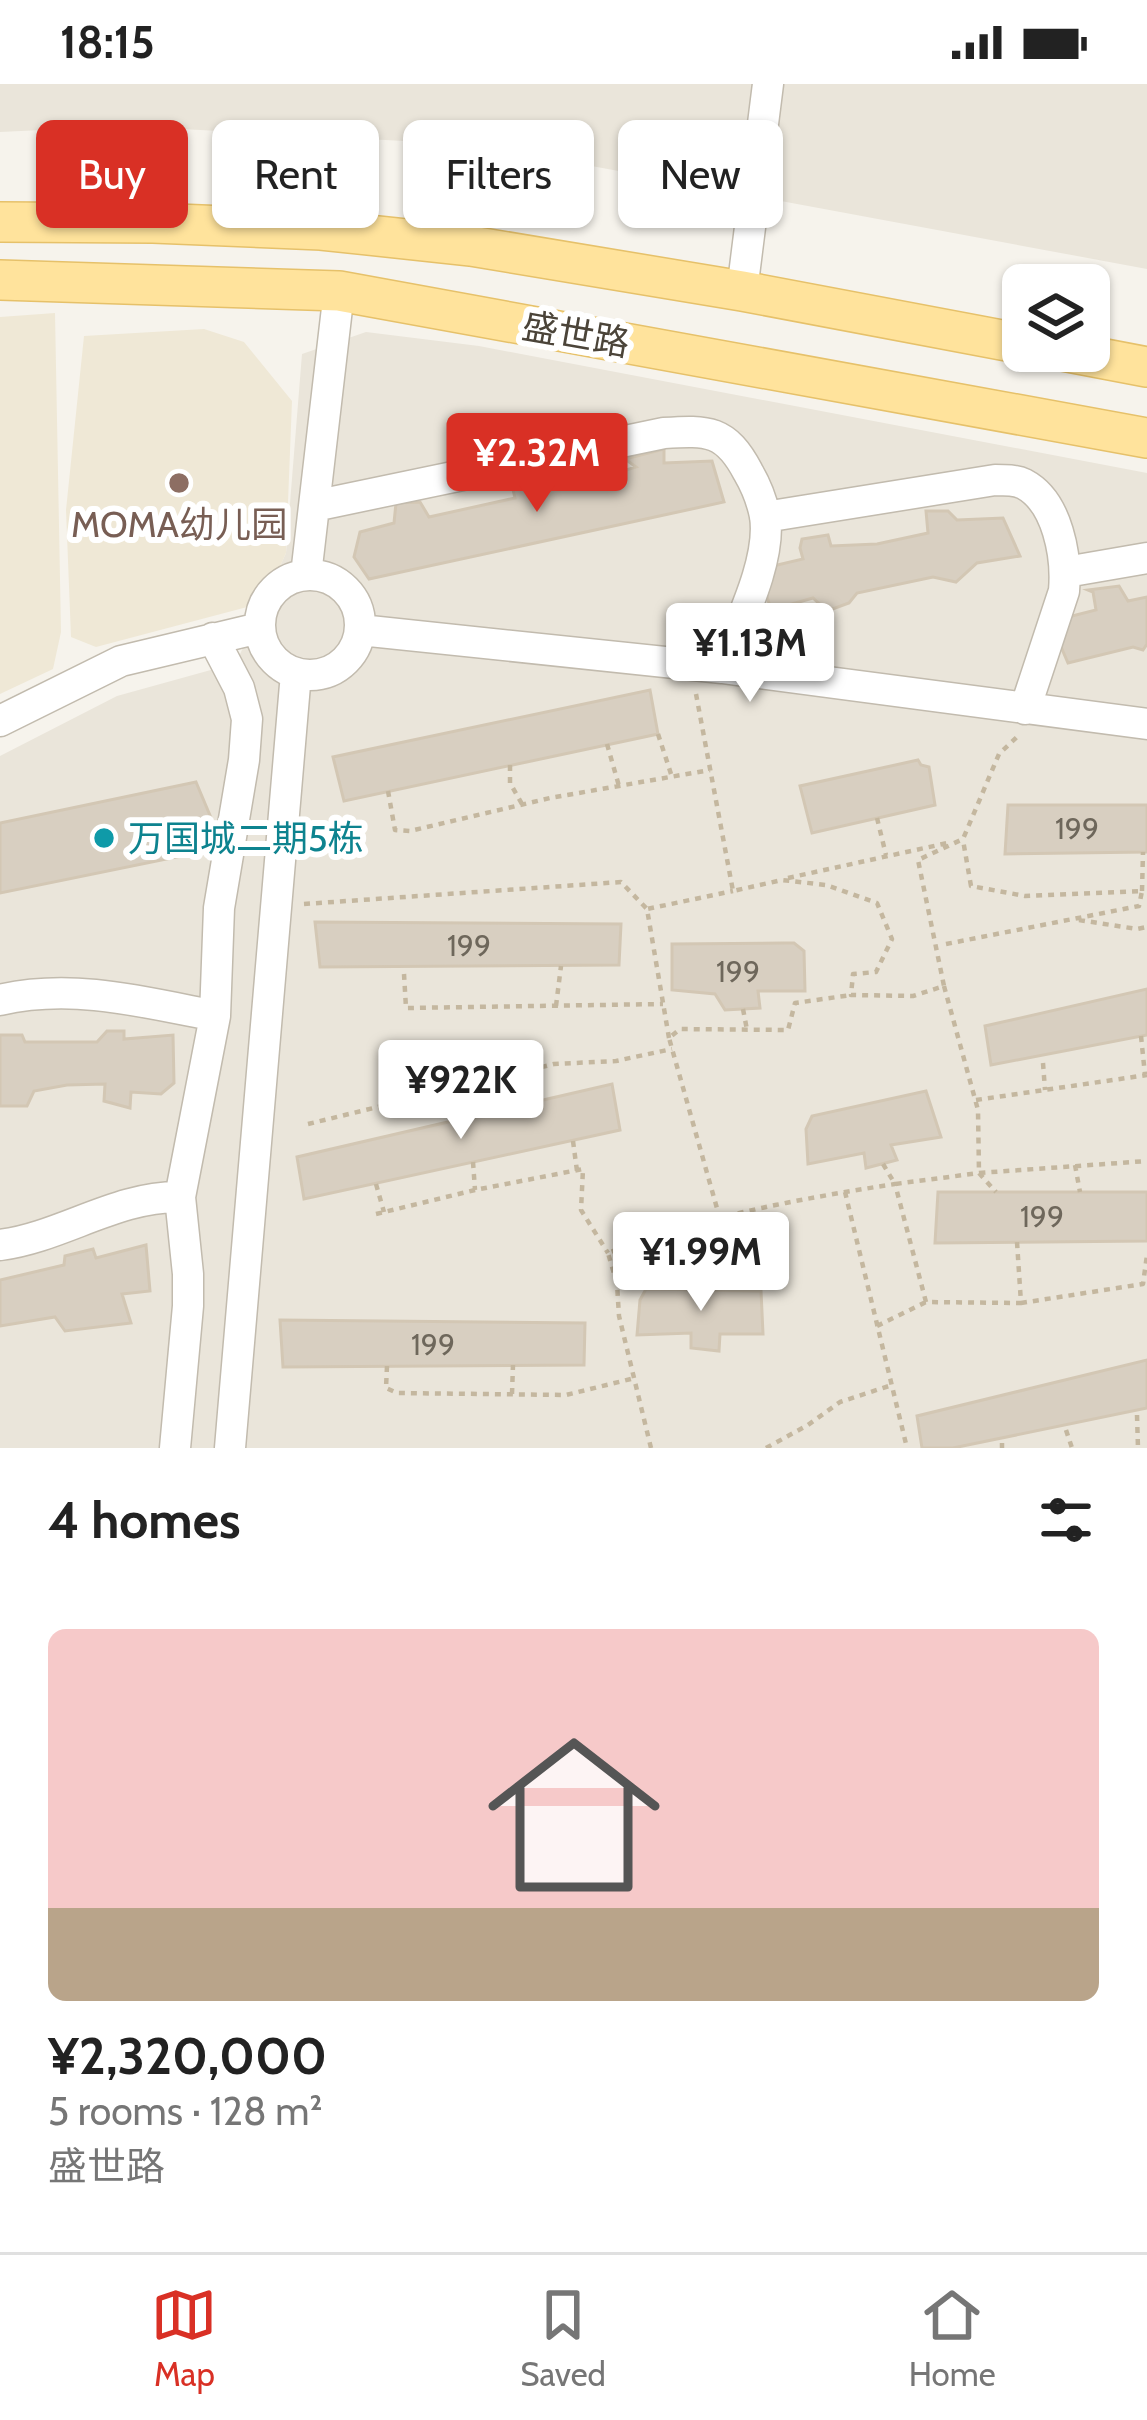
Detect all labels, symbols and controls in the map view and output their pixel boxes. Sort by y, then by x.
text: 18:15 [60,15,155,69]
chip: Buy [36,120,188,228]
chip: Rent [212,120,379,228]
chip: Filters [403,120,594,228]
chip: New [618,120,783,228]
map controls [1002,264,1110,372]
button: layers [1002,264,1110,372]
street label: 盛世路 [519,303,633,365]
pin: ¥2.32M [439,413,635,515]
text: ¥2.32M [474,428,600,476]
marker: MOMA幼儿园 [166,470,192,496]
place label: MOMA幼儿园 [71,502,287,546]
pin: ¥1.13M [652,603,848,705]
text: ¥1.13M [693,618,807,666]
house number: 199 [1055,810,1099,847]
place label: 万国城二期5栋 [128,816,363,860]
marker: 万国城二期5栋 [91,825,117,851]
house number: 199 [447,927,491,964]
house number: 199 [716,953,760,990]
pin: ¥922K [377,1040,545,1142]
text: ¥922K [405,1055,517,1103]
house number: 199 [1020,1198,1064,1235]
pin: ¥1.99M [603,1212,799,1314]
text: ¥1.99M [640,1227,762,1275]
house number: 199 [411,1326,455,1363]
icon: filters [1033,1487,1099,1553]
text: 4 homes [48,1489,240,1551]
icon: home [466,1707,682,1923]
text: ¥2,320,000 [48,2025,327,2087]
text: 5 rooms · 128 m² [48,2087,322,2135]
text: 盛世路 [48,2142,165,2190]
tab: Map [151,2282,217,2394]
tab: Saved [520,2282,606,2394]
tab: Home [909,2282,996,2394]

